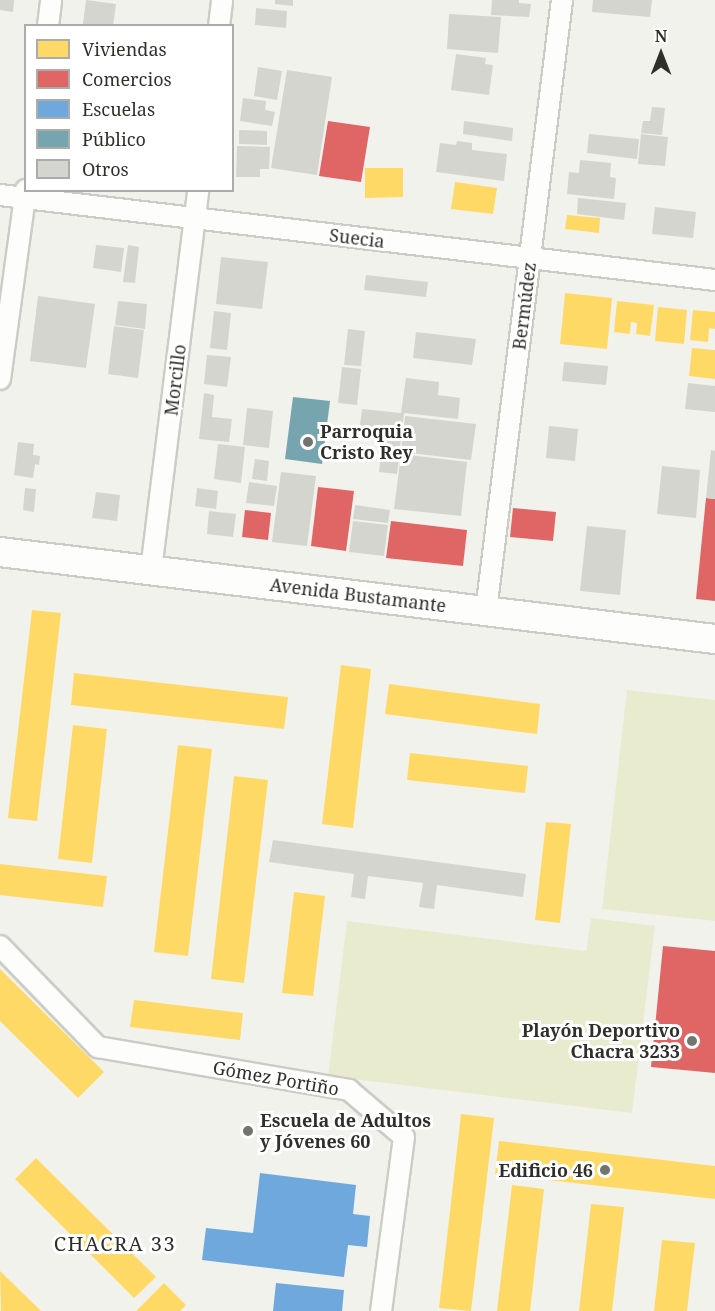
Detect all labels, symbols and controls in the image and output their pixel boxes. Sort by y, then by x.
legend [24,24,234,192]
north arrow [631,24,691,84]
text: N [655,25,667,47]
text: Viviendas [82,37,167,61]
text: Comercios [82,67,172,91]
text: Escuelas [82,97,155,121]
text: Público [82,127,146,151]
text: Otros [82,157,129,181]
street label: Suecia [328,224,386,252]
street label: Bermúdez [508,261,540,351]
street label: Morcillo [160,343,190,417]
place label: Parroquia Cristo Rey [320,421,413,464]
marker: Parroquia Cristo Rey [301,435,315,449]
street label: Avenida Bustamante [269,573,447,617]
place label: Playón Deportivo Chacra 3233 [522,1020,680,1062]
marker: Playón Deportivo Chacra 3233 [685,1034,699,1048]
street label: Gómez Portiño [211,1056,341,1100]
place label: Escuela de Adultos y Jóvenes 60 [260,1110,431,1152]
marker: Escuela de Adultos y Jóvenes 60 [241,1124,255,1138]
place label: Edificio 46 [498,1159,593,1181]
marker: Edificio 46 [598,1163,612,1177]
district label: CHACRA 33 [54,1231,176,1255]

